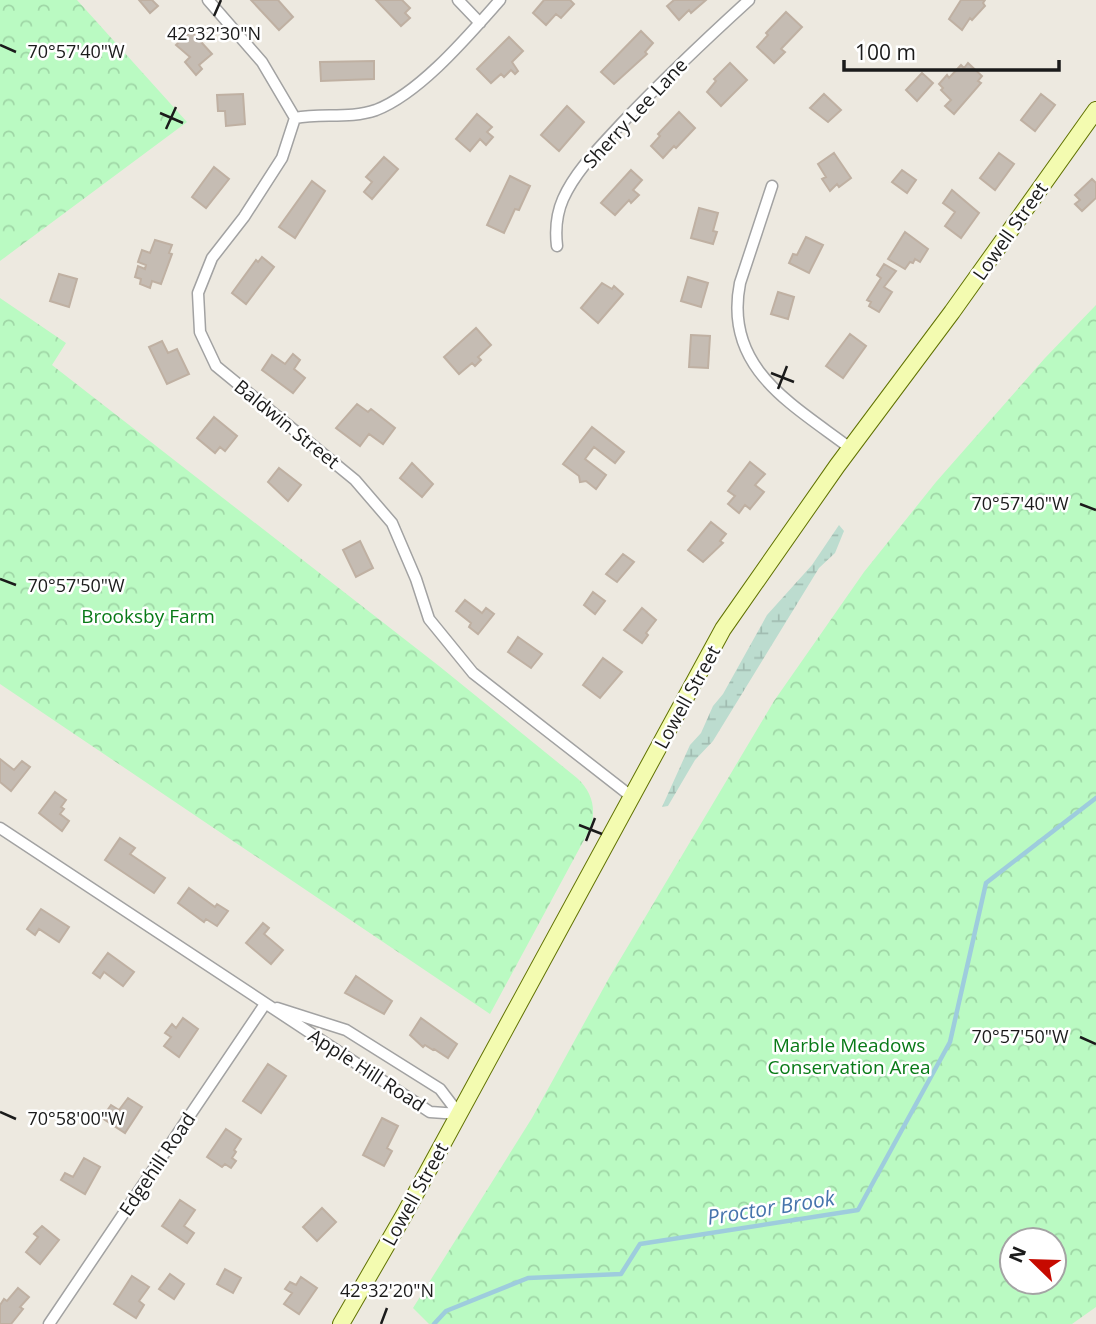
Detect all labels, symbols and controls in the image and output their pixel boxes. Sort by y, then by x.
text: 42°32'30"N [167,21,261,45]
scale bar [844,28,1059,72]
text: 100 m [855,38,916,66]
text: 70°57'40"W [27,39,125,63]
street label: Sherry Lee Lane [577,52,693,174]
street label: Lowell Street [967,177,1054,285]
street label: Baldwin Street [229,373,345,475]
text: 70°57'40"W [971,491,1069,515]
text: 70°57'50"W [27,573,125,597]
park label: Brooksby Farm [81,603,215,629]
street label: Lowell Street [648,641,726,753]
street label: Apple Hill Road [304,1023,430,1117]
text: 70°57'50"W [971,1024,1069,1048]
park label: Marble Meadows Conservation Area [767,1032,931,1080]
text: 70°58'00"W [27,1106,125,1130]
street label: Edgehill Road [113,1107,201,1221]
street label: Lowell Street [376,1138,454,1250]
water label: Proctor Brook [705,1183,837,1231]
north arrow [998,1226,1068,1296]
text: N [1002,1242,1032,1267]
text: 42°32'20"N [340,1278,434,1302]

